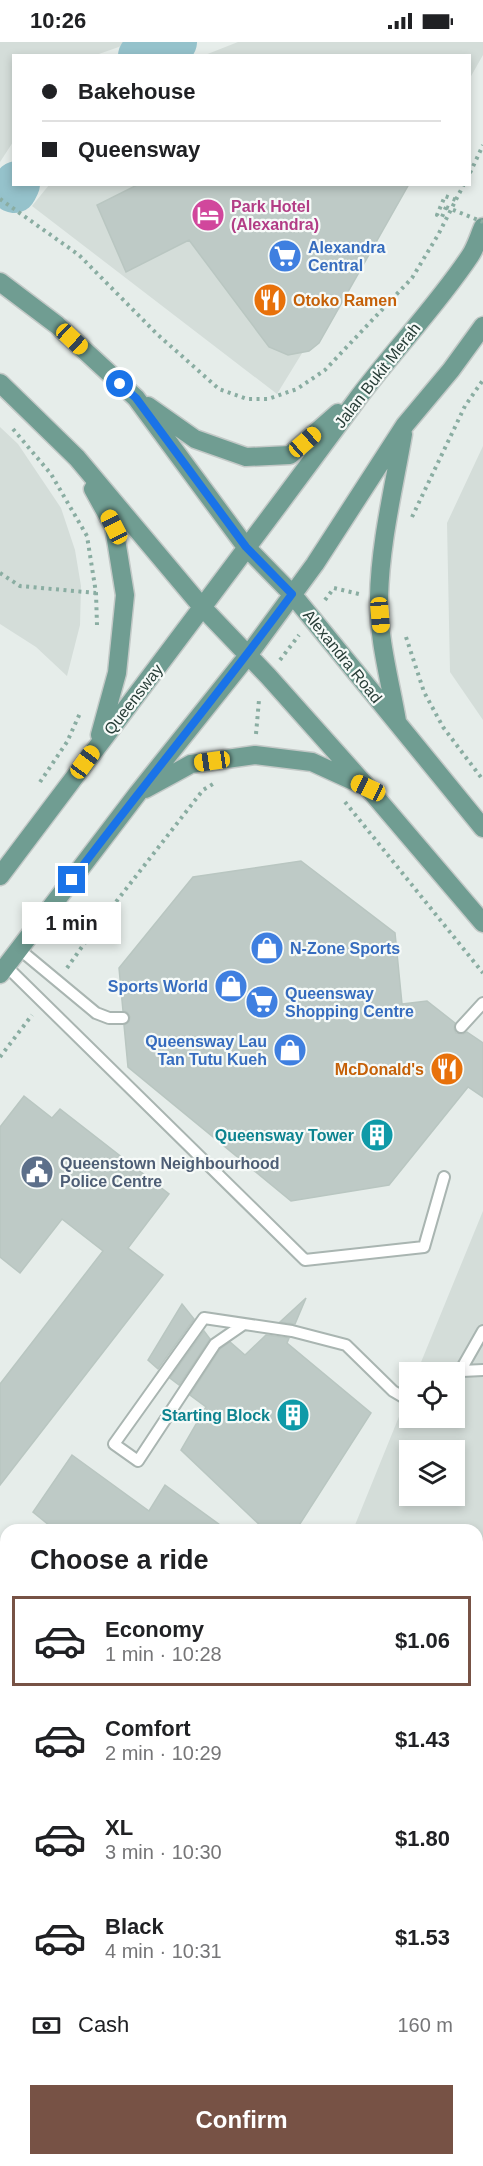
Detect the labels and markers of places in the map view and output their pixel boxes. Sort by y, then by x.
hotel icon: Park Hotel (Alexandra) [190,197,226,233]
place label: Park Hotel (Alexandra) [231,198,319,233]
supermarket icon: Alexandra Central [267,238,303,274]
place label: Alexandra Central [308,239,385,274]
restaurant icon: Otoko Ramen [252,282,288,318]
place label: Otoko Ramen [293,292,397,309]
shop icon: N-Zone Sports [249,930,285,966]
place label: N-Zone Sports [290,940,400,957]
shop icon: Sports World [213,968,249,1004]
place label: Sports World [108,978,208,995]
supermarket icon: Queensway Shopping Centre [244,984,280,1020]
place label: Queensway Shopping Centre [285,985,414,1020]
shop icon: Queensway Lau Tan Tutu Kueh [272,1032,308,1068]
place label: Queensway Lau Tan Tutu Kueh [145,1033,267,1068]
restaurant icon: McDonald's [429,1051,465,1087]
place label: McDonald's [335,1061,424,1078]
building icon: Queensway Tower [359,1117,395,1153]
place label: Queensway Tower [215,1127,354,1144]
public building icon: Queenstown Neighbourhood Police Centre [19,1154,55,1190]
place label: Queenstown Neighbourhood Police Centre [60,1155,280,1190]
building icon: Starting Block [275,1397,311,1433]
place label: Starting Block [162,1407,270,1424]

